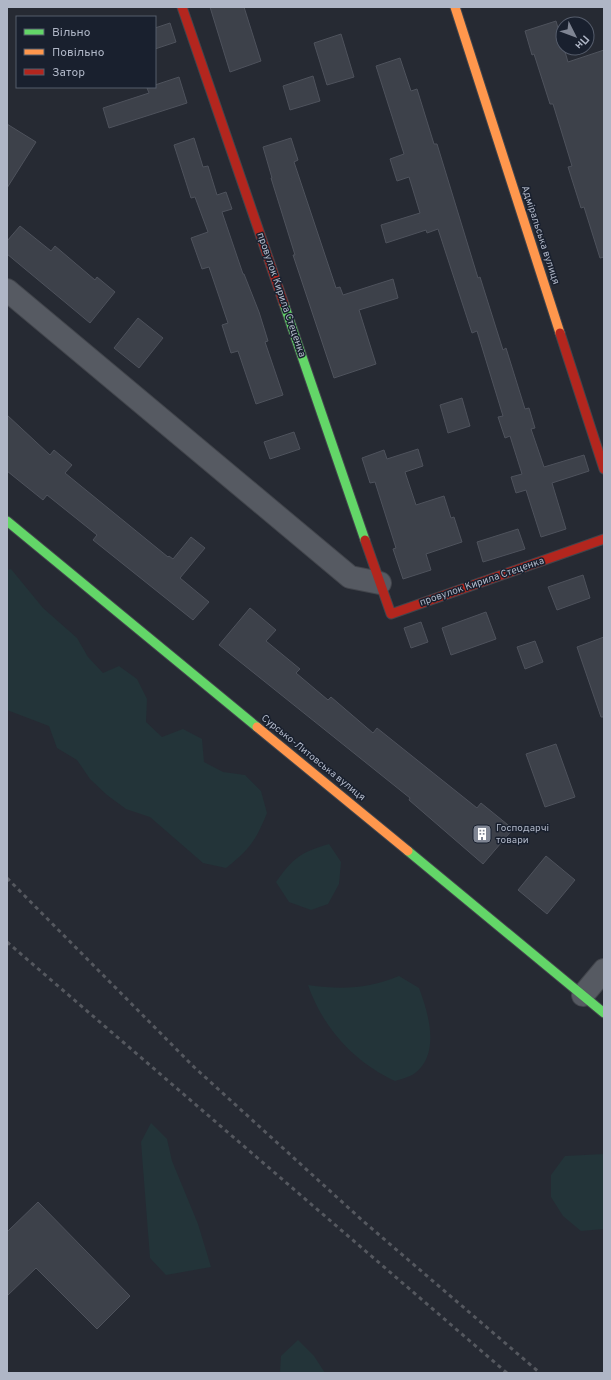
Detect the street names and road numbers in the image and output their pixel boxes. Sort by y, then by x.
street label: Адміральська вулиця [518,184,562,286]
street label: провулок Кирила Стеценка [254,231,308,359]
street label: провулок Кирила Стеценка [418,555,546,609]
street label: Сурсько-Литовська вулиця [258,712,368,804]

